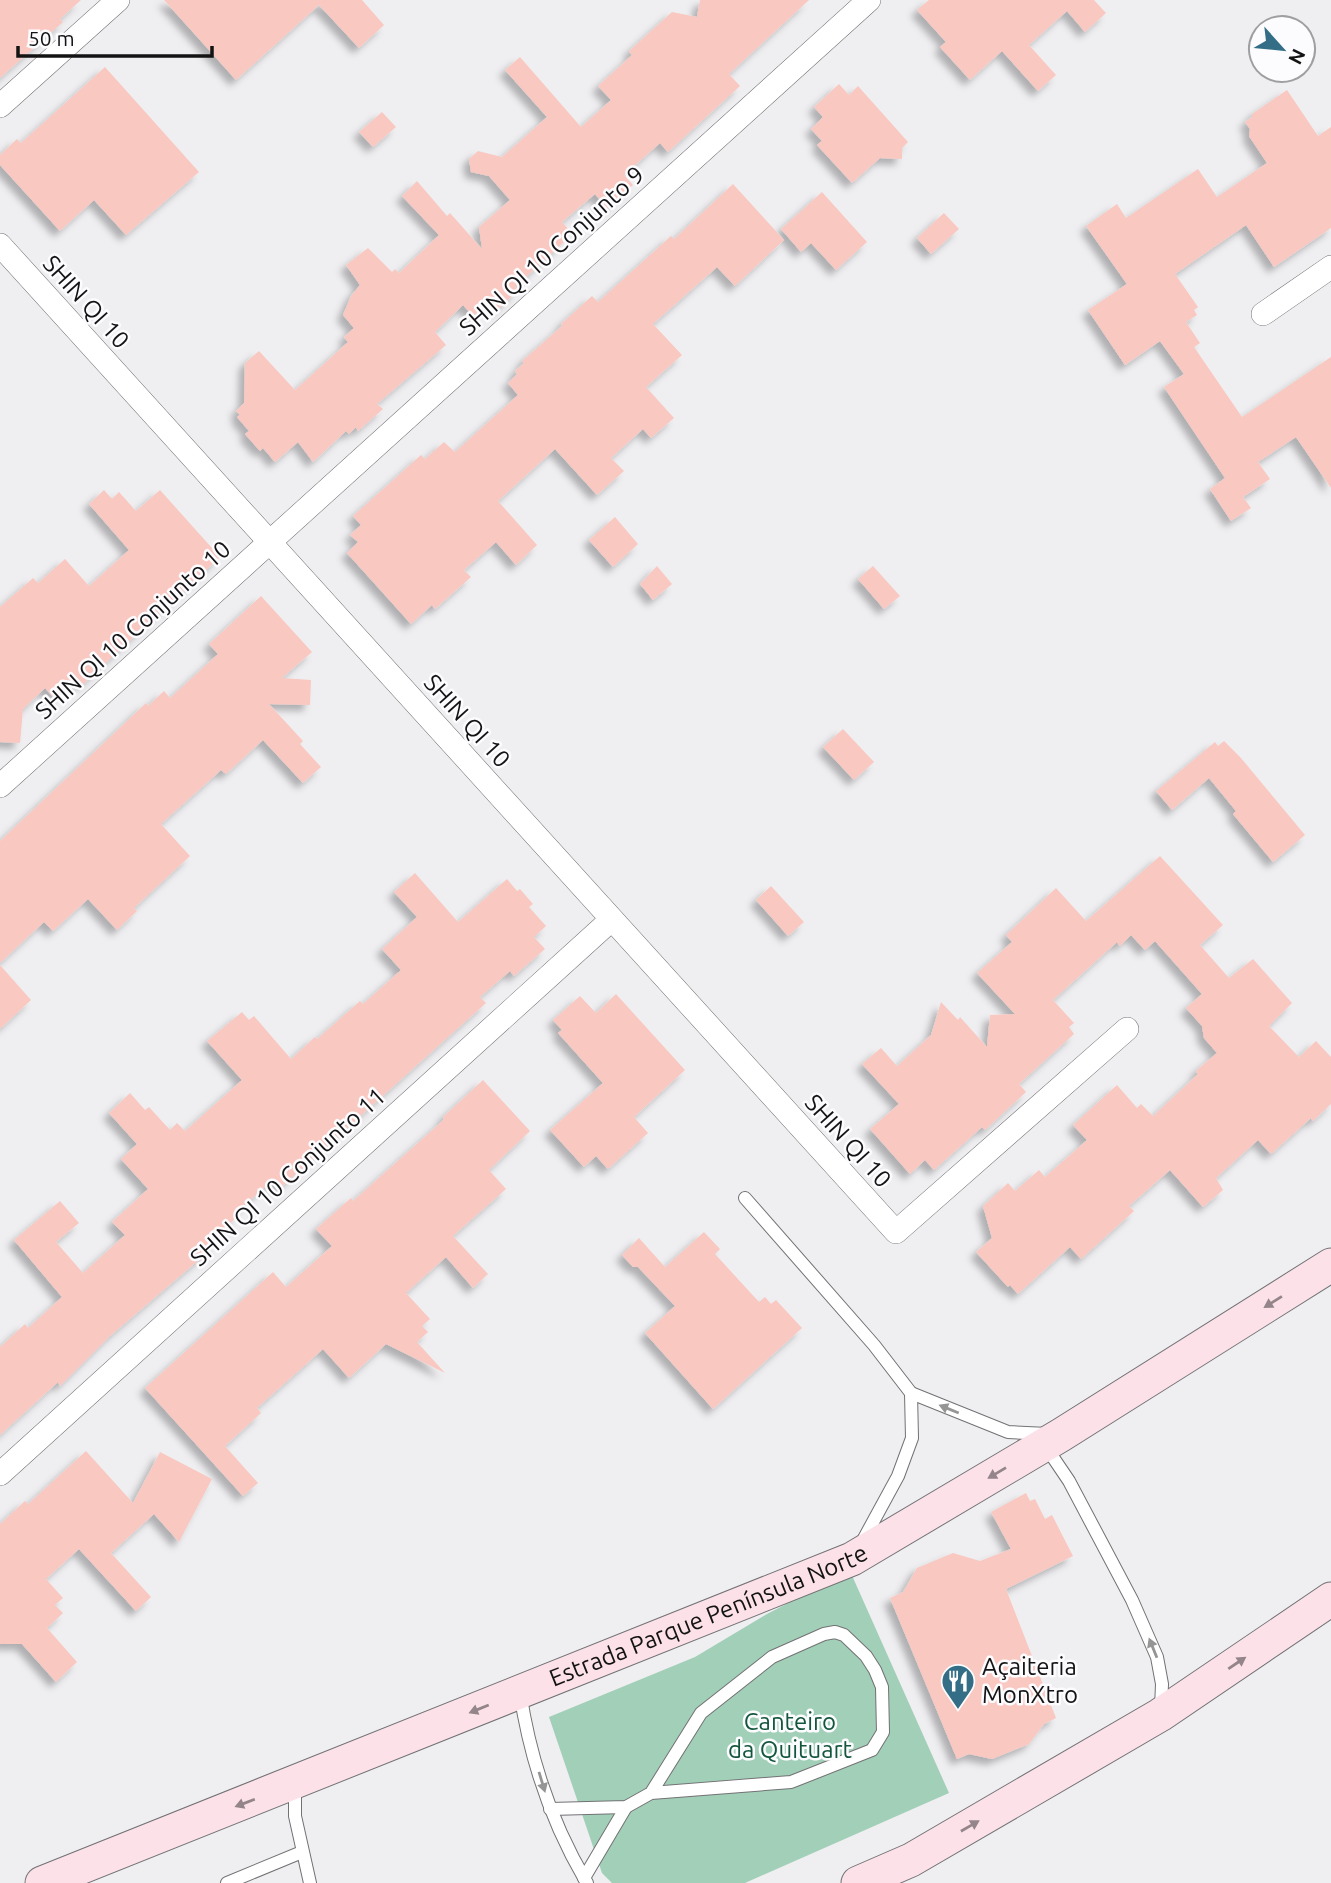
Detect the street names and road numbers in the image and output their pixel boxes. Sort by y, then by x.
street label: SHIN QI 10 Conjunto 9 [454,161,650,341]
street label: SHIN QI 10 [38,250,135,354]
street label: SHIN QI 10 Conjunto 10 [30,535,236,724]
street label: SHIN QI 10 [419,669,516,773]
street label: SHIN QI 10 Conjunto 11 [185,1082,391,1271]
street label: SHIN QI 10 [800,1089,897,1193]
street label: Estrada Parque Península Norte [545,1539,872,1692]

